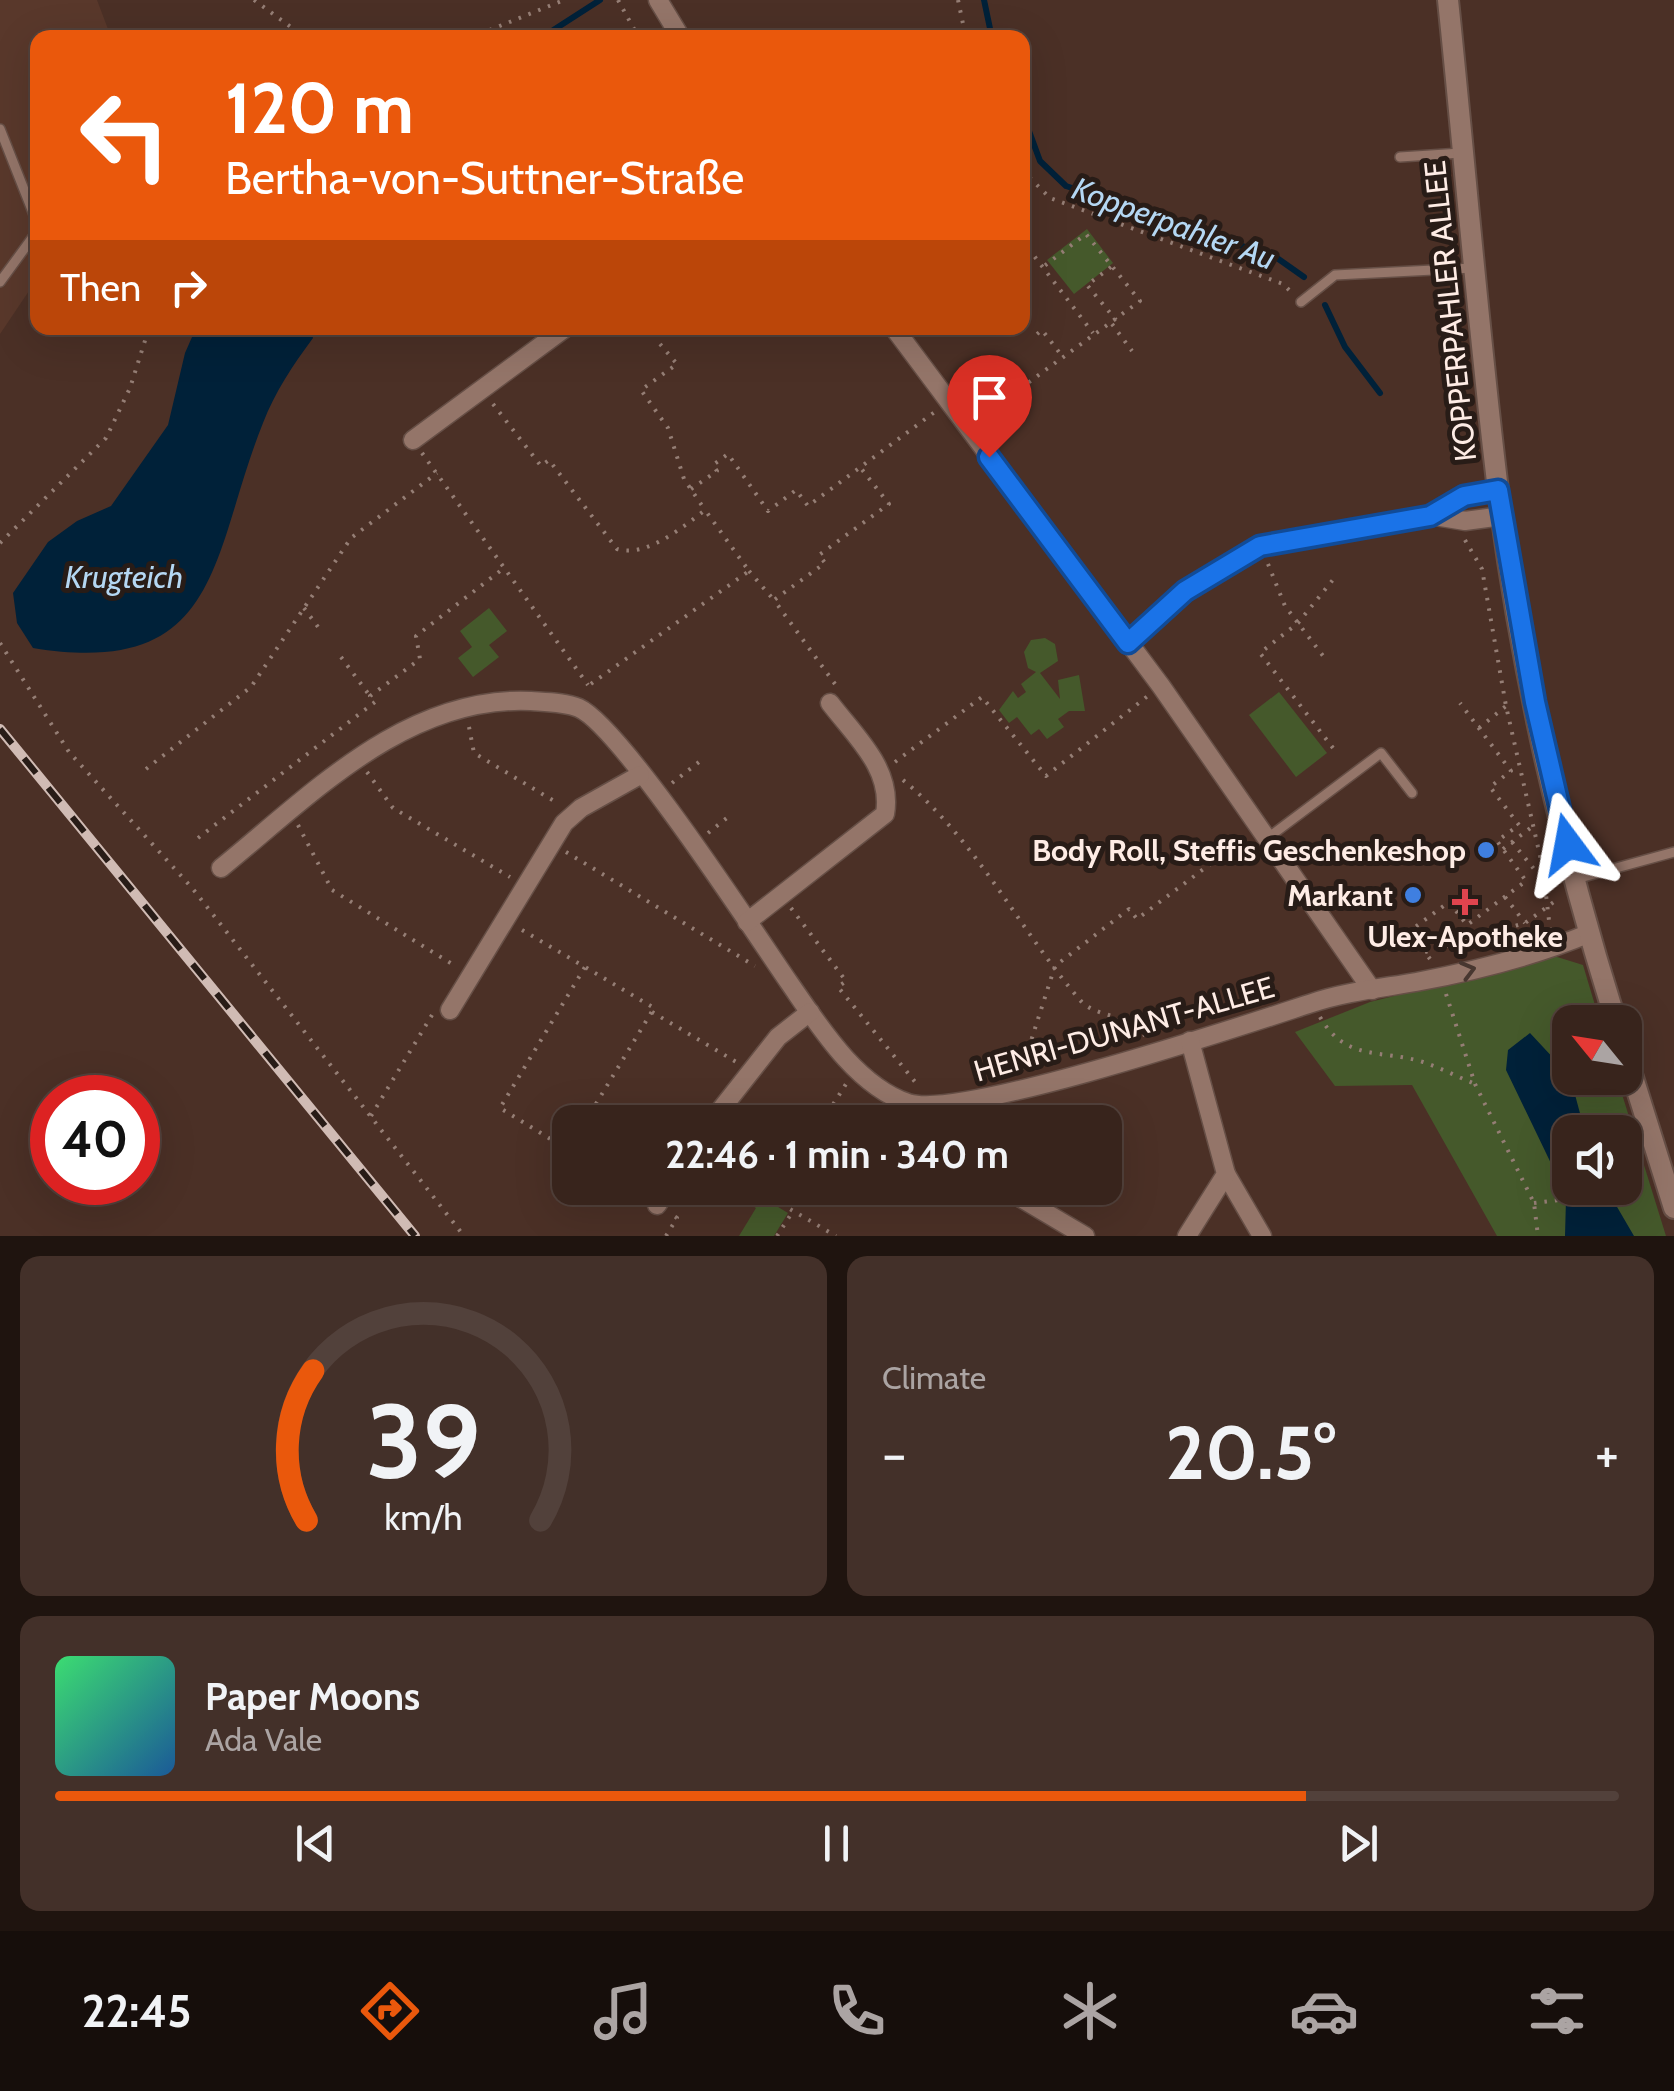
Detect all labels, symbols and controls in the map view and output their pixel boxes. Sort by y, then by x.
text: 120 m [225,65,414,151]
icon: left [60,70,190,200]
text: Bertha-von-Suttner-Straße [225,151,744,205]
street label: KOPPERPAHLER ALLEE [1416,159,1484,463]
water label: Kopperpahler Au [1067,168,1281,278]
icon: right [161,260,216,315]
text: Then [60,264,141,311]
pin [947,355,1032,458]
icon: arrive [962,370,1017,425]
water label: Krugteich [65,557,183,596]
position arrow [1516,792,1620,896]
place label: Body Roll, Steffis Geschenkeshop [1032,832,1466,869]
marker: Body Roll, Steffis Geschenkeshop [1475,839,1497,861]
place label: Markant [1287,877,1393,914]
marker: Markant [1402,884,1424,906]
marker: Ulex-Apotheke [1454,891,1476,913]
place label: Ulex-Apotheke [1367,918,1563,955]
one-way arrow [1459,961,1476,982]
street label: HENRI-DUNANT-ALLEE [969,968,1279,1090]
north arrow [1552,1005,1642,1095]
map controls [1552,1005,1642,1205]
speed limit sign: 40 [30,1075,160,1205]
button: sound [1552,1115,1642,1205]
text: 22:46 · 1 min · 340 m [665,1131,1009,1178]
text: Climate [882,1358,986,1397]
text: 39 [366,1378,481,1504]
text: 20.5° [1165,1407,1336,1498]
text: − [882,1420,906,1487]
text: + [1595,1420,1619,1487]
text: km/h [384,1496,463,1539]
text: Paper Moons [205,1673,420,1720]
text: Ada Vale [205,1720,322,1759]
icon: previous [288,1816,343,1871]
icon: pause [809,1816,864,1871]
icon: next [1331,1816,1386,1871]
icon: directions [355,1976,425,2046]
icon: music [588,1976,658,2046]
icon: phone [822,1976,892,2046]
icon: climate [1055,1976,1125,2046]
icon: car [1289,1976,1359,2046]
icon: filters [1522,1976,1592,2046]
text: 22:45 [82,1984,191,2038]

